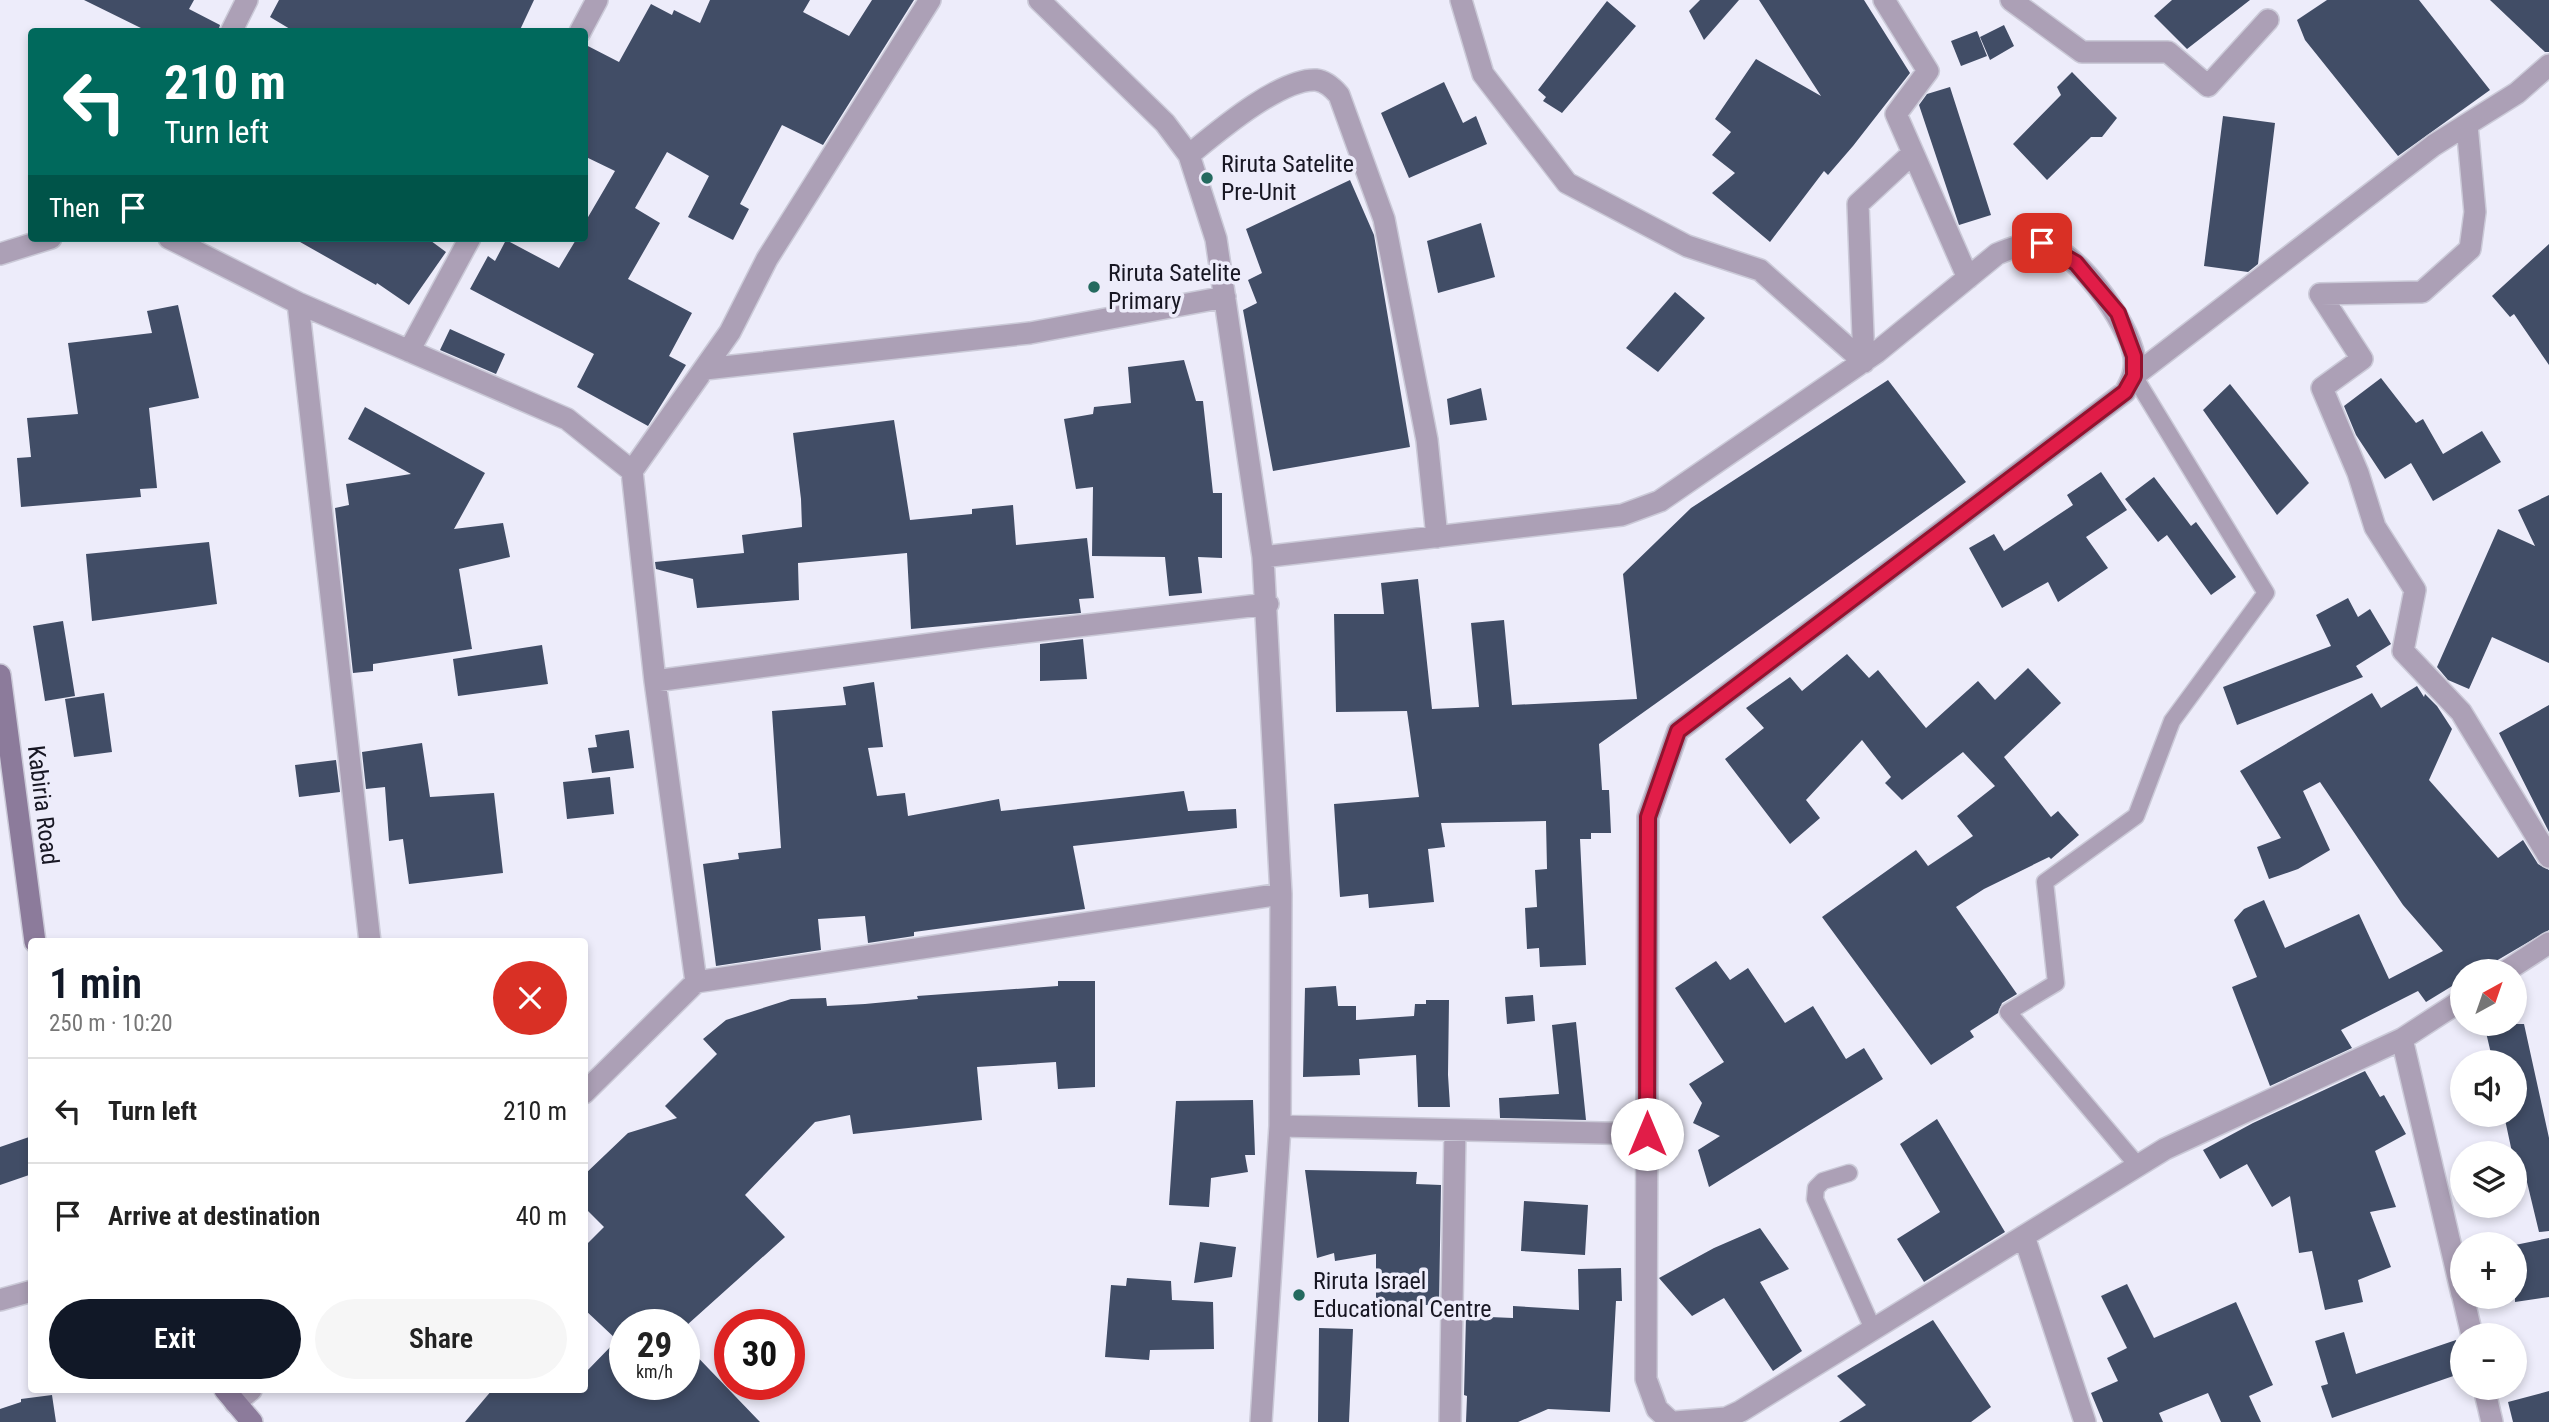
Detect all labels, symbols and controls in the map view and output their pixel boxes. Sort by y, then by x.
text: 210 m [164,54,286,111]
icon: left [49,56,140,147]
text: Turn left [164,113,269,151]
place label: Riruta Satelite Pre-Unit [1221,150,1354,206]
marker: Riruta Satelite Pre-Unit [1199,170,1215,186]
icon: arrive [114,189,152,227]
text: Then [49,193,100,223]
pin [2012,213,2072,273]
icon: arrive [2023,224,2061,262]
place label: Riruta Satelite Primary [1108,259,1241,315]
marker: Riruta Satelite Primary [1086,279,1102,295]
street label: Kabiria Road [22,744,64,866]
text: 1 min [49,959,142,1008]
north arrow [2450,959,2527,1036]
map controls [2450,959,2527,1400]
button: close [493,961,567,1035]
text: 250 m · 10:20 [49,1010,173,1037]
button: sound [2450,1050,2527,1127]
icon: left [49,1092,87,1130]
text: Turn left [108,1096,197,1126]
text: 210 m [503,1096,567,1126]
position arrow [1610,1097,1684,1171]
button: layers [2450,1141,2527,1218]
icon: arrive [49,1197,87,1235]
text: Arrive at destination [108,1201,320,1231]
text: 40 m [516,1201,567,1231]
button: + [2450,1232,2527,1309]
place label: Riruta Israel Educational Centre [1313,1267,1492,1323]
marker: Riruta Israel Educational Centre [1291,1287,1307,1303]
button: Exit [49,1299,301,1379]
button: Share [315,1299,567,1379]
speed limit sign: 30 [714,1309,805,1400]
button: − [2450,1323,2527,1400]
text: 29 [637,1325,672,1366]
text: km/h [636,1361,673,1382]

